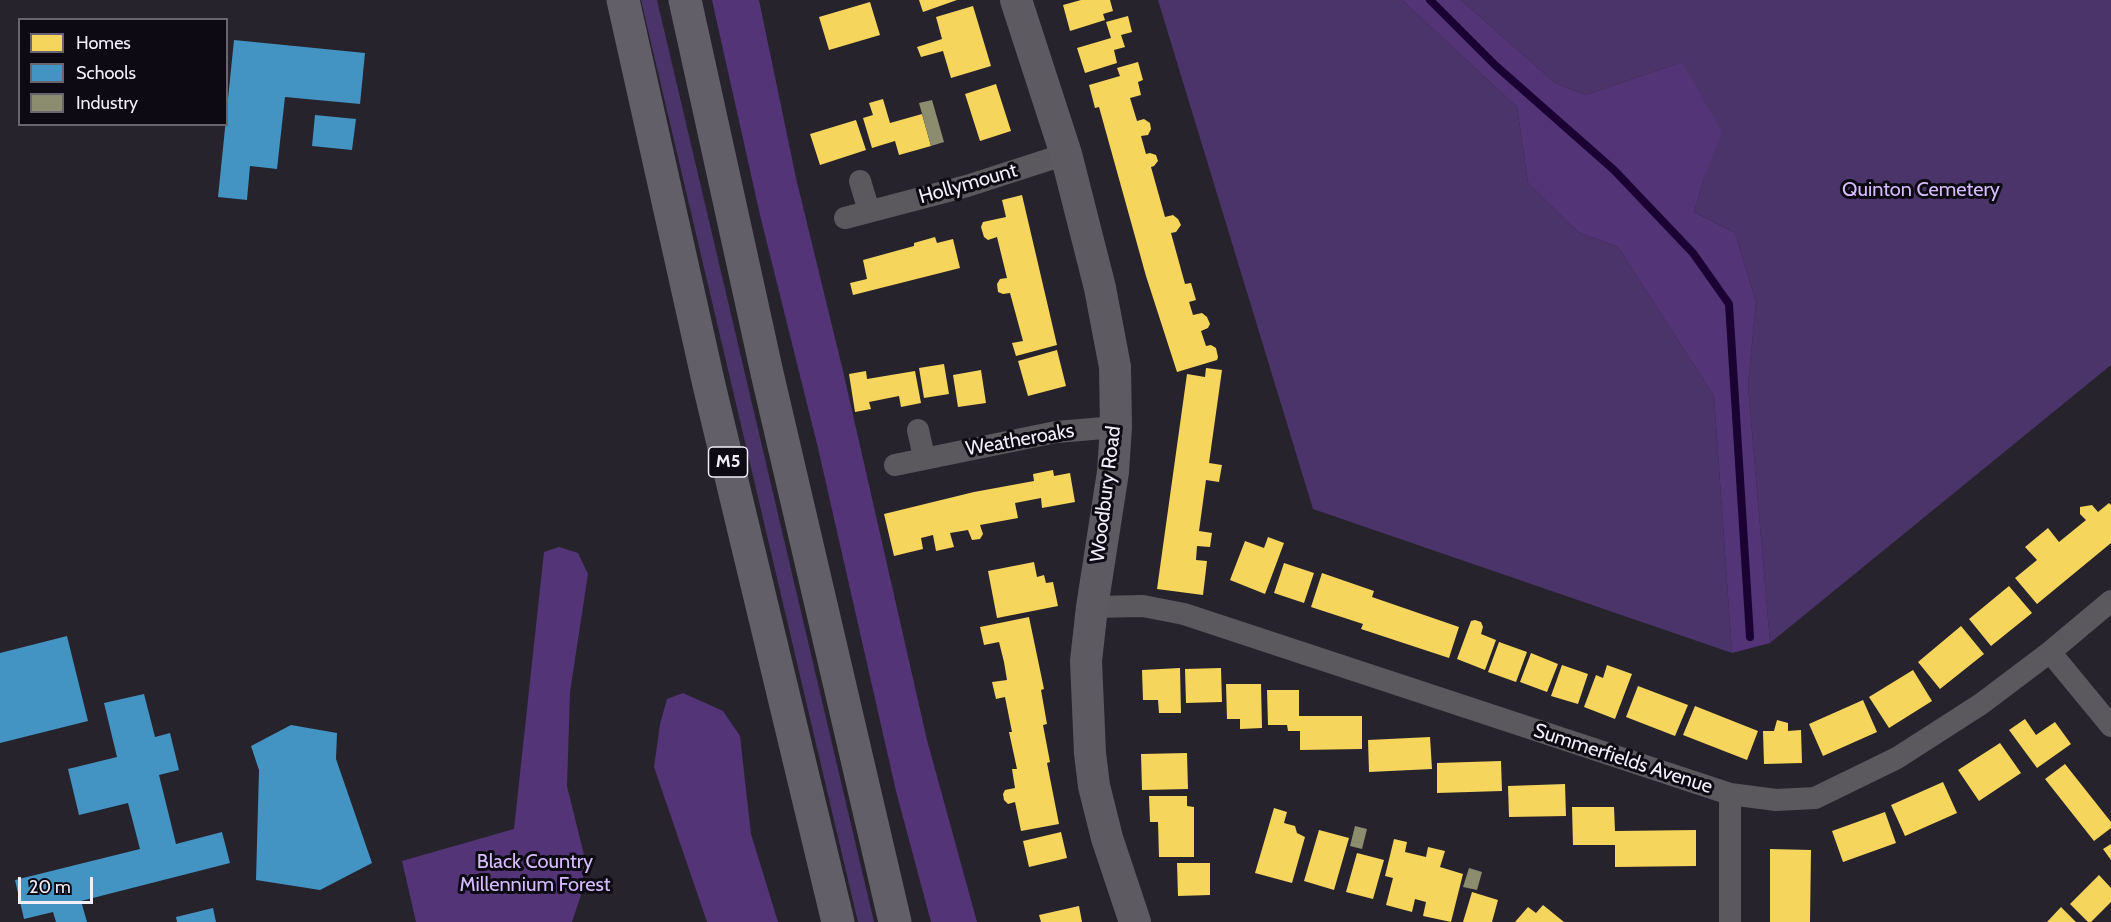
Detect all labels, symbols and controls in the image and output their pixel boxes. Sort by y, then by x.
legend [18,18,228,126]
text: Homes [76,32,131,54]
text: Schools [76,62,136,84]
text: Industry [76,92,138,114]
street label: Hollymount [916,159,1020,209]
park label: Quinton Cemetery [1842,178,2000,202]
street label: Weatheroaks [964,419,1076,461]
street label: Woodbury Road [1086,424,1126,564]
road number: M5 [708,447,748,477]
street label: Summerfields Avenue [1531,719,1715,799]
park label: Black Country Millennium Forest [460,850,610,897]
scale bar [21,865,96,903]
text: 20 m [29,876,71,898]

